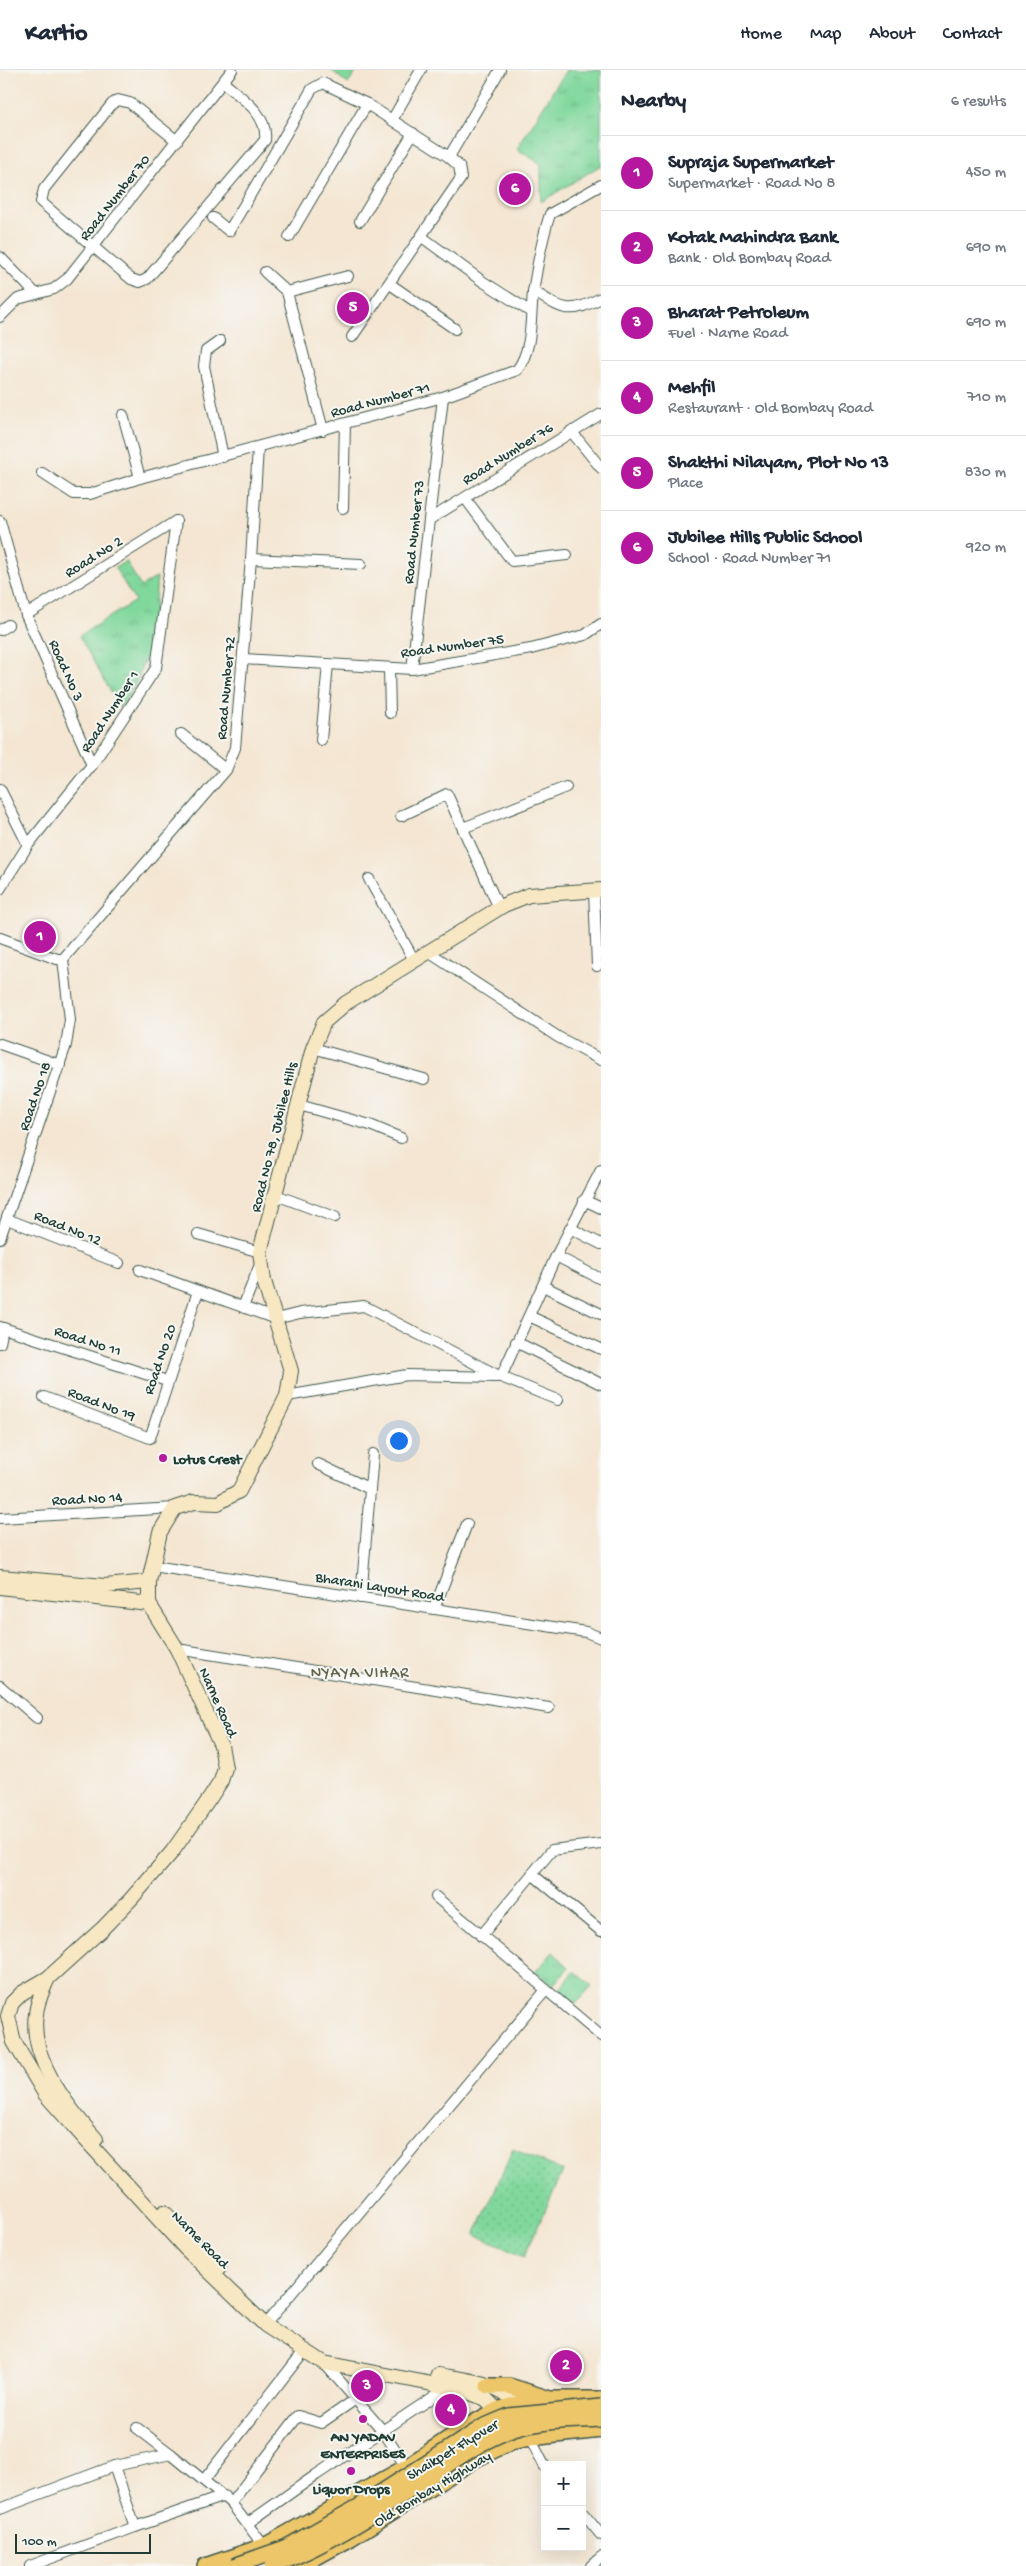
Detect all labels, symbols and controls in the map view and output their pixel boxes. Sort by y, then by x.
text: Kartio [25,20,88,49]
text: Home [740,24,782,45]
text: Map [810,24,841,45]
text: About [869,24,915,45]
text: Contact [943,24,1001,45]
text: Nearby [621,90,686,115]
text: 6 results [951,93,1006,112]
street label: Road Number 70 [76,151,155,245]
text: Supraja Supermarket [668,152,833,175]
text: 1 [634,164,640,183]
text: 450 m [966,164,1006,183]
pin: 6 [499,170,531,208]
text: Supermarket · Road No 8 [668,175,835,194]
text: Kotak Mahindra Bank [668,227,837,250]
text: 2 [633,239,641,258]
text: 690 m [966,239,1006,258]
text: Bank · Old Bombay Road [668,250,831,269]
pin: 5 [337,289,369,327]
text: Bharat Petroleum [668,302,809,325]
text: 3 [633,314,641,333]
text: 690 m [966,314,1006,333]
text: Fuel · Narne Road [668,325,788,344]
text: Mehfil [668,377,715,400]
street label: Road Number 71 [329,379,432,423]
text: 4 [633,389,641,408]
text: 710 m [967,389,1006,408]
text: Restaurant · Old Bombay Road [668,400,873,419]
street label: Road Number 76 [459,419,557,490]
text: Shakthi Nilayam, Plot No 13 [668,452,889,475]
text: 5 [633,464,641,483]
text: 830 m [965,464,1006,483]
text: Place [668,475,703,494]
street label: Road Number 73 [401,479,429,585]
text: Jubilee Hills Public School [668,527,862,550]
street label: Road No 2 [62,533,126,583]
text: 6 [633,539,641,558]
text: 920 m [966,539,1006,558]
text: School · Road Number 71 [668,550,831,569]
street label: Road Number 75 [400,631,505,663]
street label: Road Number 72 [214,636,240,741]
street label: Road No 3 [44,637,87,704]
street label: Road Number 1 [77,668,144,757]
pin: 1 [24,918,56,956]
street label: Road No 18 [16,1060,56,1133]
street label: Road No 78, Jubilee Hills [248,1060,302,1214]
street label: Road No 12 [31,1207,103,1250]
street label: Road No 20 [140,1322,181,1397]
street label: Road No 11 [52,1323,123,1361]
street label: Road No 19 [65,1384,138,1426]
your location [386,1428,412,1454]
place label: Lotus Crest [173,1451,243,1469]
marker: Lotus Crest [157,1452,169,1464]
street label: Road No 14 [51,1489,123,1511]
street label: Bharani Layout Road [313,1569,447,1607]
street label: Narne Road [194,1665,241,1742]
district label: NYAYA VIHAR [311,1665,409,1684]
street label: Narne Road [167,2208,233,2274]
pin: 2 [550,2347,582,2385]
pin: 3 [351,2367,383,2405]
pin: 4 [435,2391,467,2429]
marker: AN YADAV ENTERPRISES [357,2413,369,2425]
street label: Shaikpet Flyover [404,2415,504,2485]
place label: AN YADAV ENTERPRISES [320,2429,407,2464]
street label: Old Bombay Highway [371,2447,495,2532]
map controls [541,2461,586,2551]
button: + [541,2461,586,2506]
marker: Liquor Drops [345,2465,357,2477]
place label: Liquor Drops [312,2481,391,2499]
button: − [541,2506,586,2551]
scale bar [15,2531,151,2554]
text: 100 m [22,2534,57,2551]

